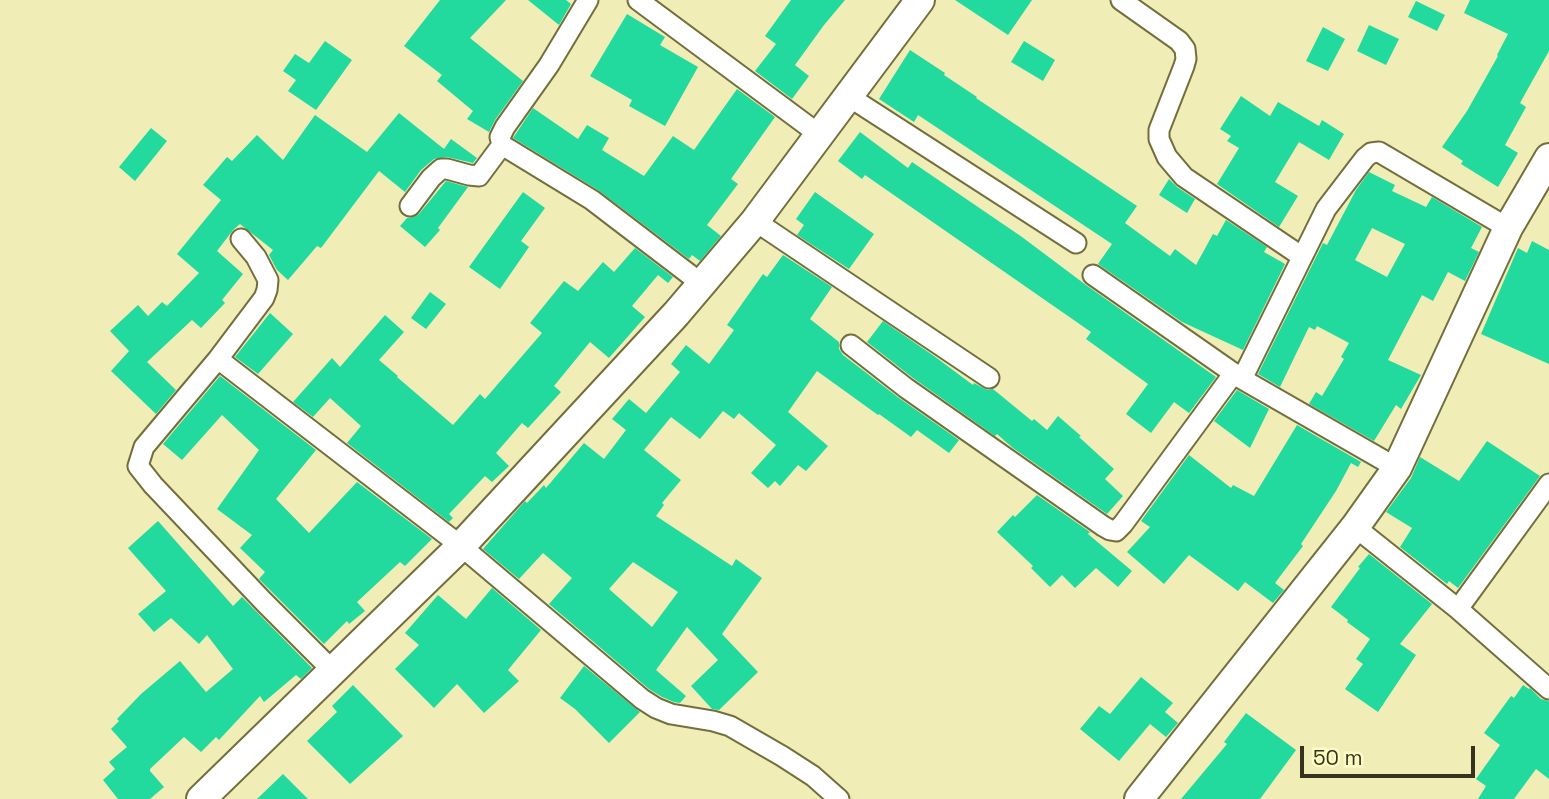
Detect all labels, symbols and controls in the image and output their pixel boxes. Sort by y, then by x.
scale bar [1304,732,1479,776]
text: 50 m [1313,744,1363,771]

